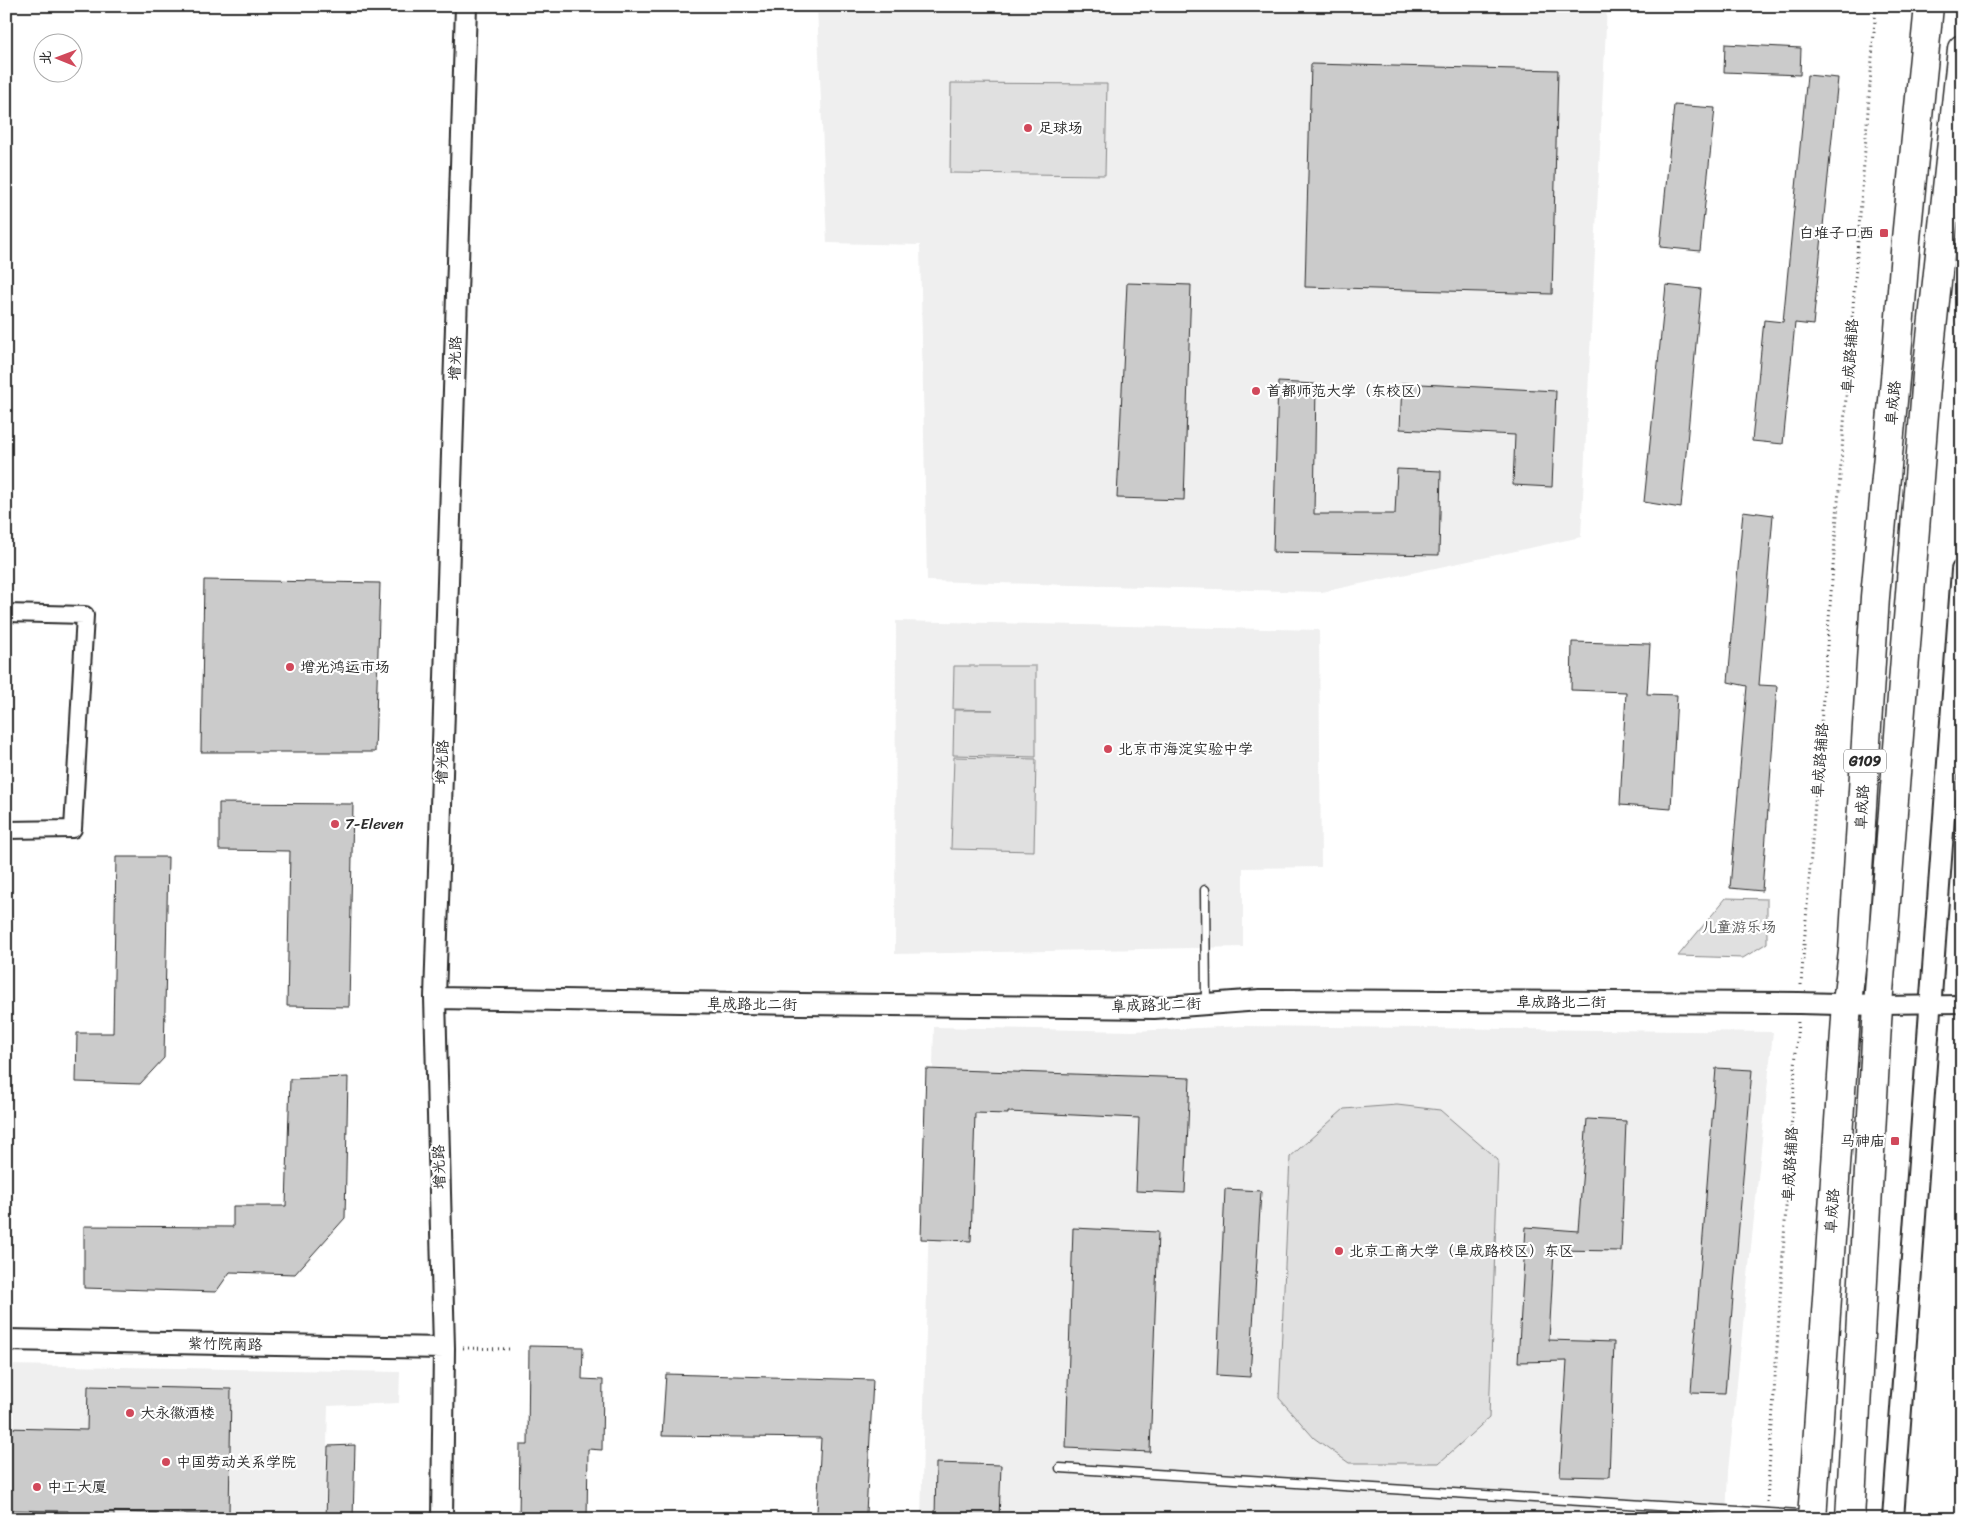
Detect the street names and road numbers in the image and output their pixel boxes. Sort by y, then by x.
street label: 阜成路辅路 [1834,318,1866,394]
street label: 增光路 [441,335,469,381]
street label: 阜成路 [1878,379,1908,427]
street label: 阜成路辅路 [1804,722,1836,798]
street label: 增光路 [428,739,456,785]
road number: G109 [1844,749,1886,772]
street label: 阜成路 [1848,784,1876,830]
street label: 阜成路北二街 [1516,989,1606,1015]
street label: 阜成路北二街 [707,990,797,1018]
street label: 阜成路北二街 [1111,990,1201,1020]
street label: 阜成路辅路 [1775,1126,1805,1202]
street label: 增光路 [425,1144,453,1190]
street label: 阜成路 [1817,1188,1847,1234]
street label: 紫竹院南路 [187,1330,263,1358]

